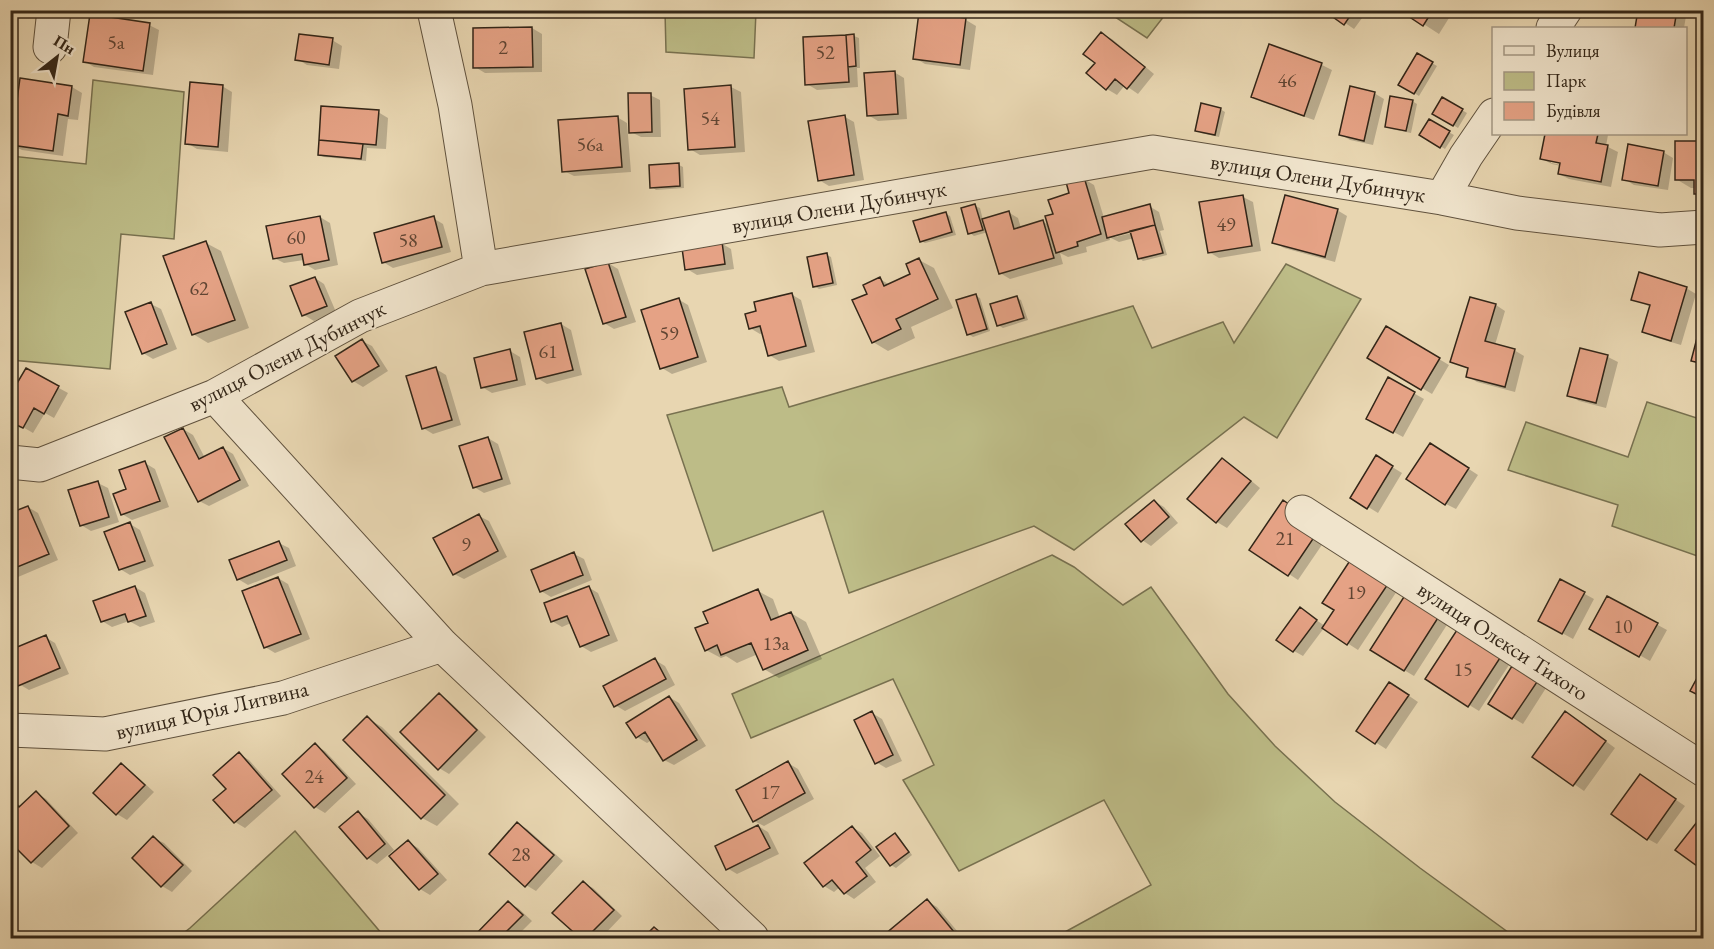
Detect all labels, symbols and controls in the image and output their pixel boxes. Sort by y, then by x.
north arrow [27,27,87,87]
legend [1492,27,1687,135]
house number: 5а [107,29,125,55]
text: Пн [50,30,79,59]
house number: 2 [498,34,508,60]
house number: 52 [815,39,835,65]
text: Вулиця [1546,39,1599,62]
house number: 46 [1277,67,1297,93]
text: Парк [1546,69,1586,92]
text: Будівля [1546,99,1601,122]
house number: 54 [700,105,720,131]
house number: 56а [576,131,604,157]
street label: вулиця Олени Дубинчук [1208,147,1428,209]
street label: вулиця Олени Дубинчук [729,174,949,240]
house number: 49 [1216,211,1236,237]
house number: 60 [286,224,306,250]
house number: 58 [398,227,418,253]
house number: 62 [189,275,209,301]
street label: вулиця Олени Дубинчук [184,294,391,418]
house number: 59 [659,320,679,346]
house number: 61 [538,338,558,364]
house number: 21 [1275,525,1295,551]
house number: 9 [461,531,471,557]
street label: вулиця Олекси Тихого [1412,575,1594,707]
house number: 19 [1346,579,1366,605]
house number: 10 [1613,613,1633,639]
house number: 13а [762,630,790,656]
house number: 15 [1453,656,1473,682]
street label: вулиця Юрія Литвина [113,674,311,746]
house number: 24 [304,763,324,789]
house number: 17 [760,779,780,805]
house number: 28 [511,841,531,867]

